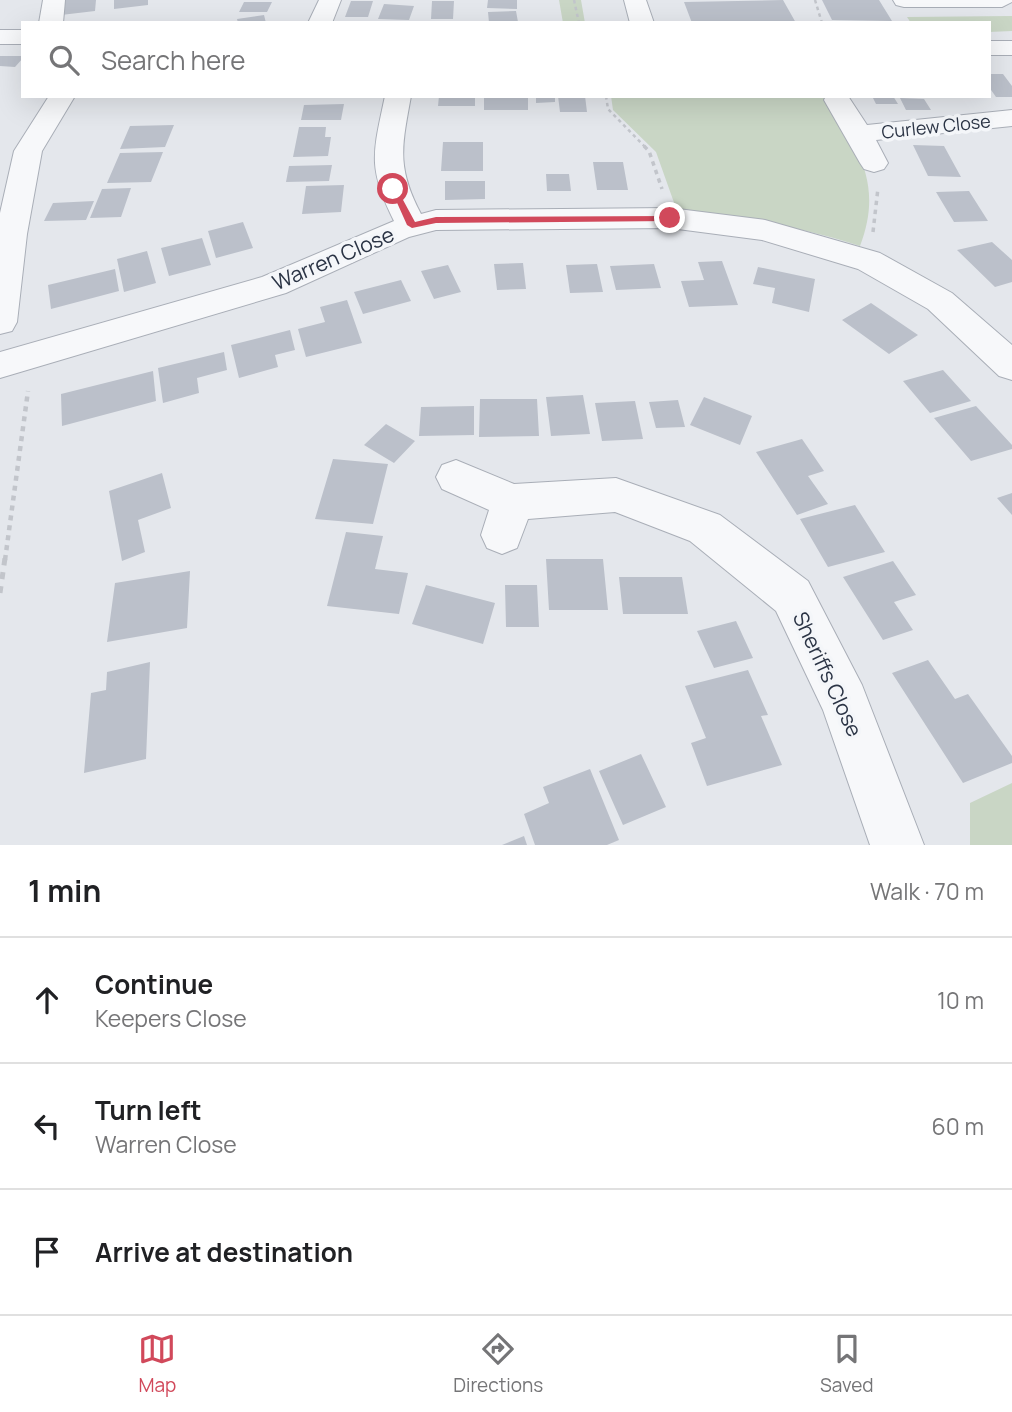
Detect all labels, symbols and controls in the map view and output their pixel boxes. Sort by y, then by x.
search box [21,21,991,98]
icon: search [45,41,83,79]
text: Search here [101,42,246,78]
street label: Curlew Close [880,108,992,144]
route start [377,173,408,204]
route end [654,202,685,233]
street label: Warren Close [268,220,398,296]
street label: Sheriffs Close [787,607,869,741]
text: 1 min [28,870,101,911]
text: Walk · 70 m [870,875,984,907]
text: Continue [95,966,213,1002]
icon: ahead [28,981,66,1019]
text: 10 m [937,984,984,1016]
text: Keepers Close [95,1002,247,1034]
text: Turn left [95,1092,202,1128]
icon: left [28,1107,66,1145]
text: 60 m [932,1110,984,1142]
text: Warren Close [95,1128,237,1160]
icon: arrive [28,1233,66,1271]
text: Arrive at destination [95,1234,353,1270]
tab: Map [138,1330,176,1398]
tab: Directions [453,1330,543,1398]
tab: Saved [820,1330,874,1398]

